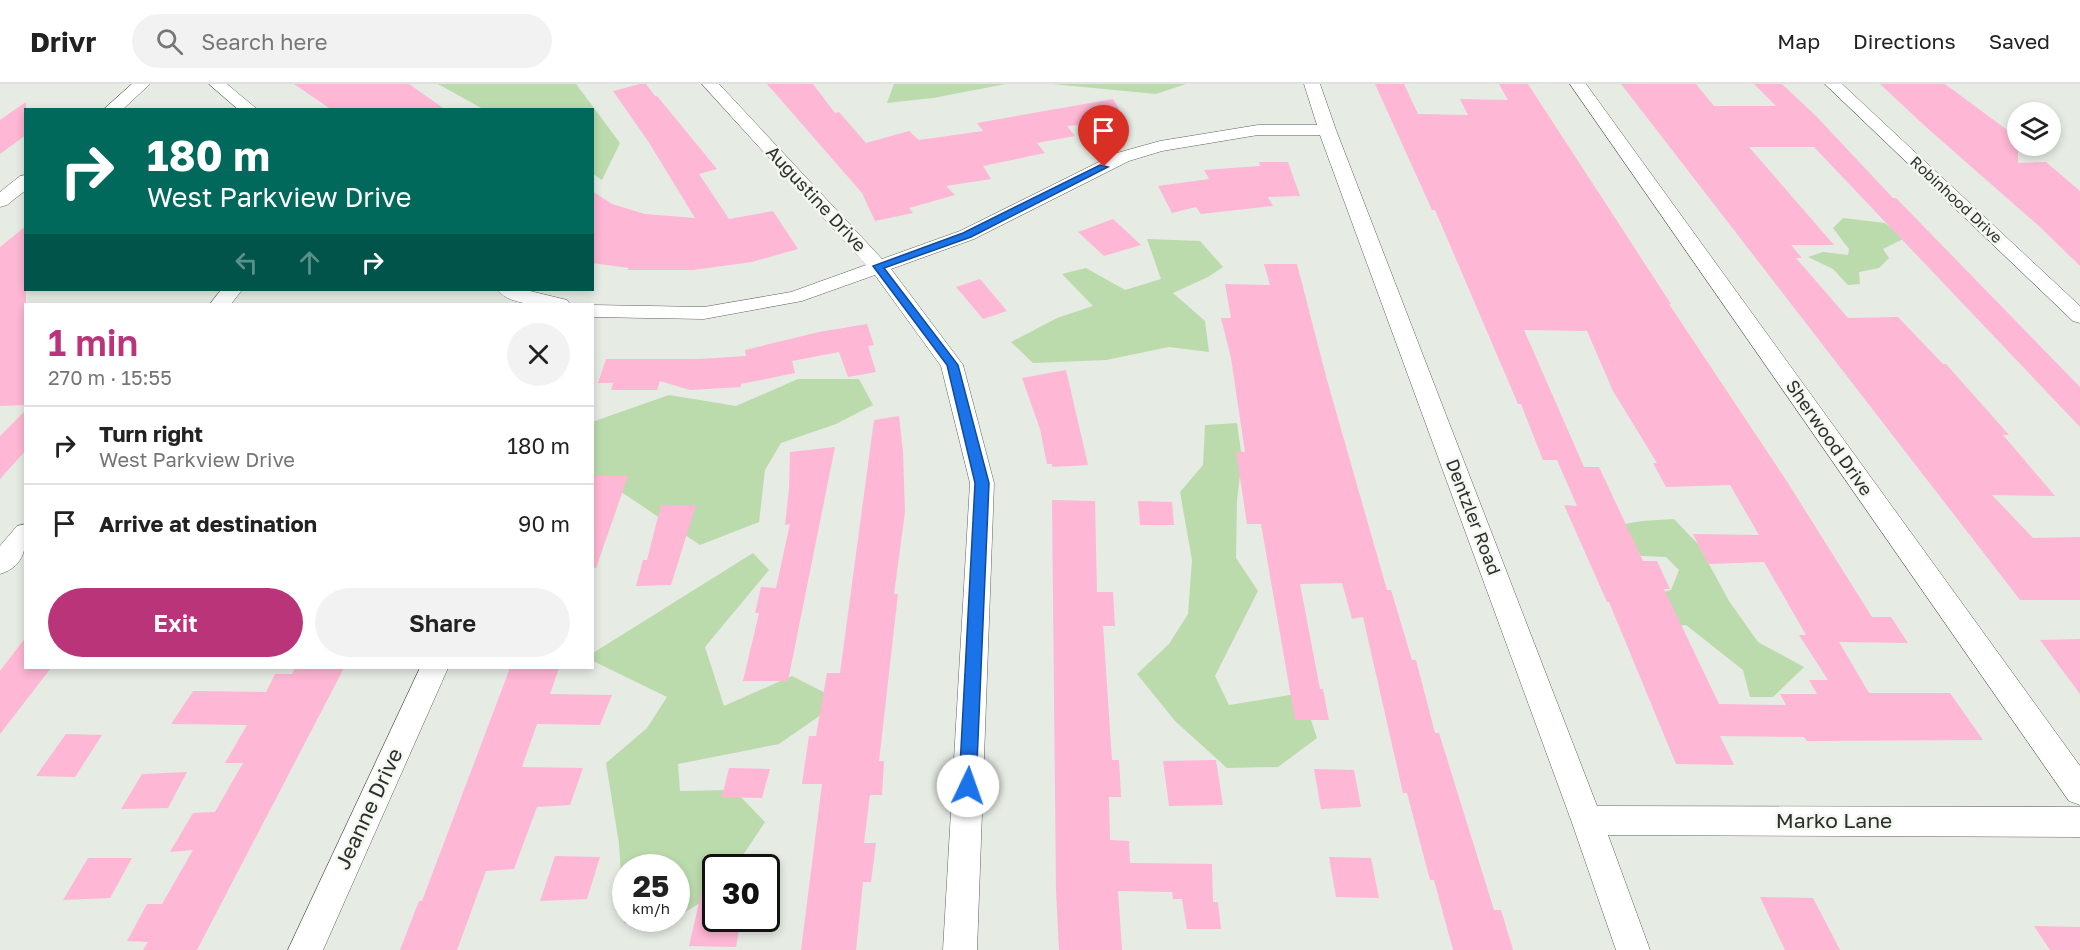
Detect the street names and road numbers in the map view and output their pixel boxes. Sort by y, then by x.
street label: Augustine Drive [762,141,871,256]
street label: Robinhood Drive [1907,152,2007,247]
street label: Sherwood Drive [1782,375,1878,500]
street label: Dentzler Road [1442,456,1506,578]
street label: Jeanne Drive [329,744,408,873]
street label: Marko Lane [1776,807,1892,833]

